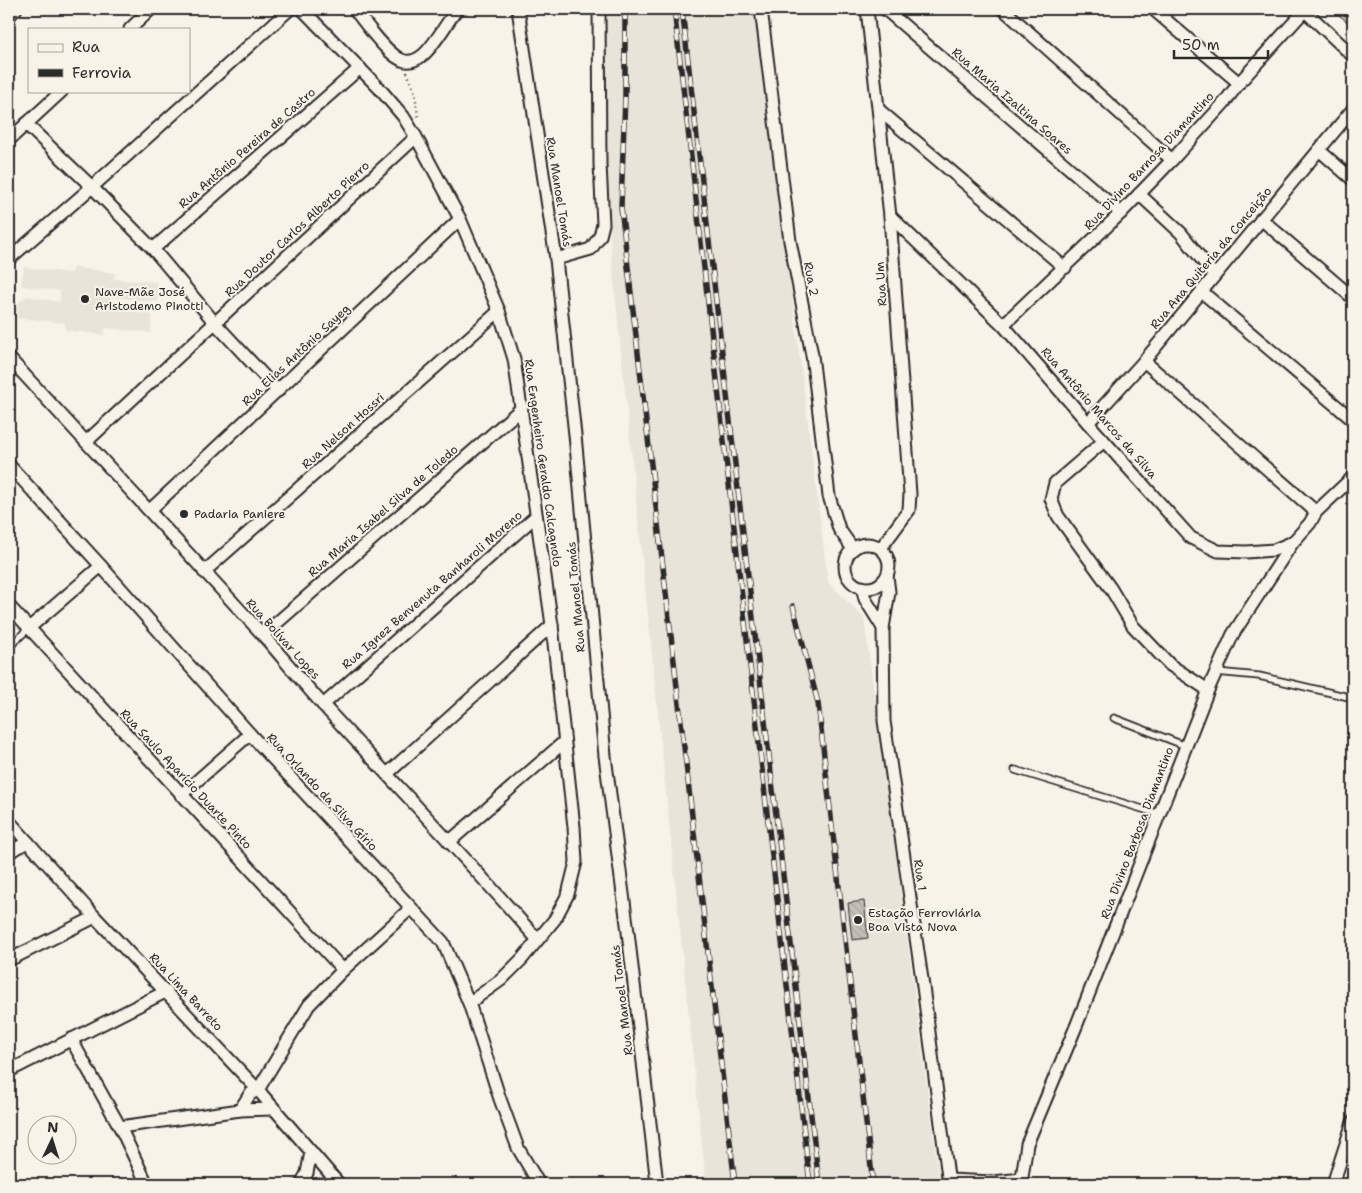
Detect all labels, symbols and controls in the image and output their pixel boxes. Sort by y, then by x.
legend [28,28,190,92]
scale bar [1174,28,1268,60]
text: 50 m [1182,35,1220,55]
text: Rua [72,37,101,57]
street label: Rua Maria Izaltina Soares [948,44,1076,158]
text: Ferrovia [72,63,132,83]
street label: Rua Antônio Pereira de Castro [175,84,319,212]
street label: Rua Divino Barnosa Diamantino [1081,88,1217,234]
street label: Rua Manoel Tomás [542,136,576,248]
street label: Rua Doutor Carlos Alberto Pierro [221,158,373,300]
street label: Rua Ana Quiteria da Conceição [1147,184,1275,332]
street label: Rua 2 [800,260,822,298]
street label: Rua Um [871,261,891,307]
place label: Nave-Mãe José Aristodemo Pinotti [95,284,204,314]
marker: Nave-Mãe José Aristodemo Pinotti [79,293,91,305]
street label: Rua Elias Antônio Sayeg [239,301,353,409]
street label: Rua Antônio Marcos da Silva [1038,344,1161,482]
street label: Rua Engenheiro Geraldo Calcagnolo [520,358,566,568]
street label: Rua Nelson Hossri [298,390,388,472]
street label: Rua Maria Isabel Silva de Toledo [305,441,461,581]
place label: Padaria Paniere [194,506,285,522]
street label: Rua Ignez Benvenuta Banharoli Moreno [338,507,526,673]
marker: Padaria Paniere [178,508,190,520]
street label: Rua Manoel Tomás [563,541,589,653]
street label: Rua Bolívar Lopes [242,595,324,683]
street label: Rua Saulo Aparício Duarte Pinto [117,705,255,853]
street label: Rua Orlando da Silva Gírio [263,730,381,854]
street label: Rua Divino Barbosa Diamantino [1097,745,1177,921]
street label: Rua 1 [910,858,930,892]
place label: Estação Ferroviária Boa Vista Nova [868,905,981,935]
marker: Estação Ferroviária Boa Vista Nova [852,914,864,926]
street label: Rua Manoel Tomás [607,944,637,1056]
street label: Rua Lima Barreto [146,950,226,1034]
north arrow [28,1116,78,1166]
text: N [47,1118,59,1136]

